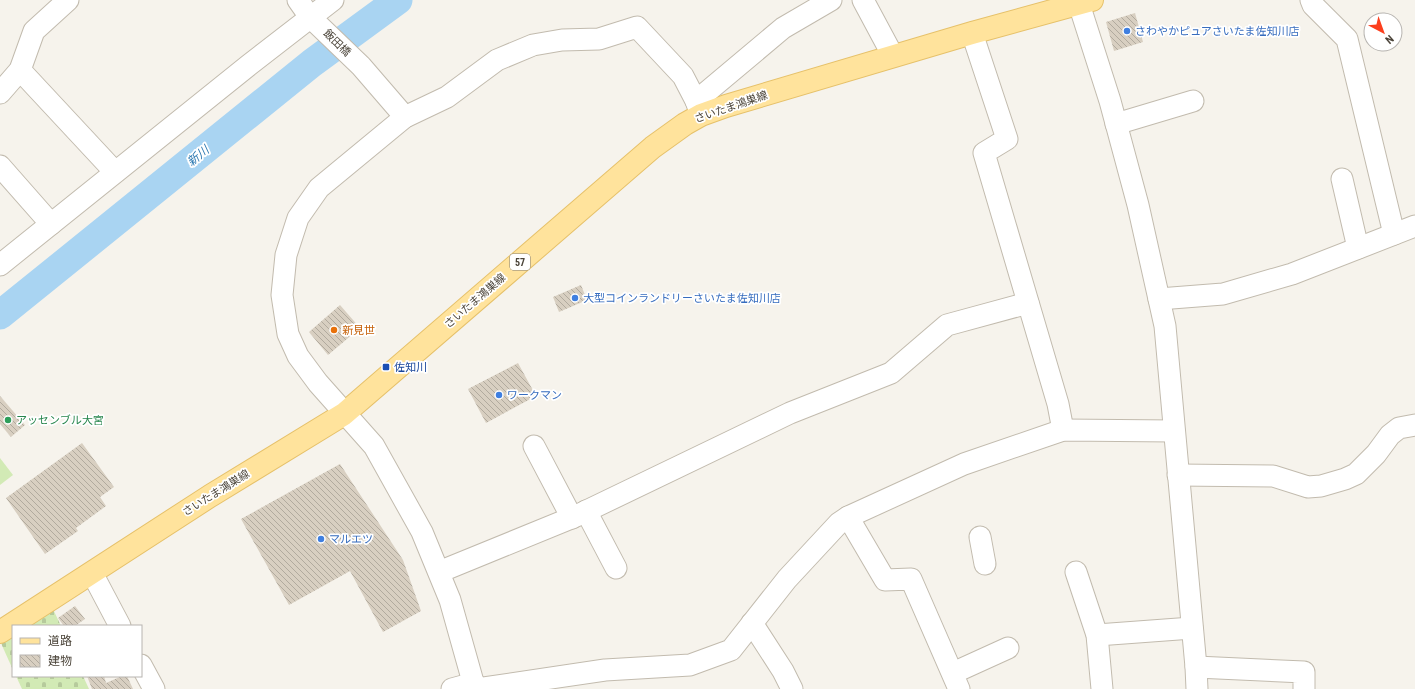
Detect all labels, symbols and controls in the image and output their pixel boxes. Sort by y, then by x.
north arrow [1363,12,1403,52]
place label: さわやかピュアさいたま佐知川店 [1135,25,1299,38]
marker: さわやかピュアさいたま佐知川店 [1122,26,1132,36]
street label: 飯田橋 [321,27,353,59]
text: N [1382,32,1396,46]
street label: さいたま鴻巣線 [693,88,769,126]
water label: 新川 [184,142,213,169]
road number: 57 [510,254,530,270]
street label: さいたま鴻巣線 [442,271,508,331]
place label: 大型コインランドリーさいたま佐知川店 [583,292,781,305]
marker: 大型コインランドリーさいたま佐知川店 [570,293,580,303]
place label: 新見世 [342,324,375,337]
marker: 新見世 [329,325,339,335]
place label: 佐知川 [394,361,427,374]
marker: 佐知川 [381,362,391,372]
place label: ワークマン [507,389,562,402]
marker: ワークマン [494,390,504,400]
place label: アッセンブル大宮 [16,414,104,427]
marker: アッセンブル大宮 [3,415,13,425]
street label: さいたま鴻巣線 [180,467,252,519]
place label: マルエツ [329,533,373,546]
marker: マルエツ [316,534,326,544]
legend [12,625,142,677]
text: 道路 [48,634,72,648]
text: 建物 [48,654,72,668]

